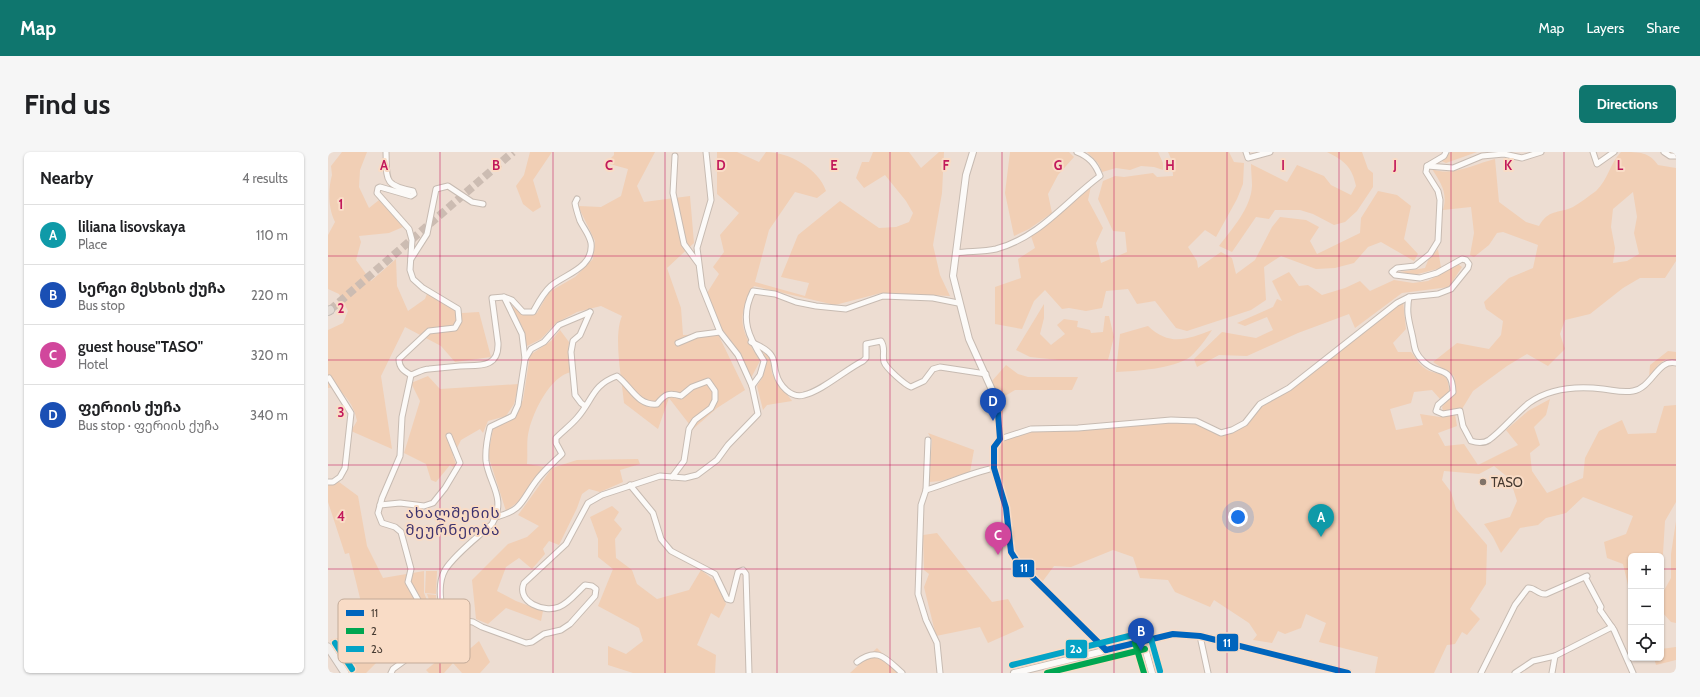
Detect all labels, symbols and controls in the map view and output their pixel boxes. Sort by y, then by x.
text: Map [20,17,56,40]
text: Map [1539,19,1564,37]
text: Layers [1586,19,1624,37]
text: Share [1646,19,1680,37]
button: Directions [1579,85,1676,123]
text: Find us [24,87,110,121]
text: A [380,157,389,173]
text: B [492,157,500,173]
text: C [605,157,613,173]
text: D [716,157,726,173]
text: E [830,157,838,173]
text: F [943,157,950,173]
text: G [1054,157,1063,173]
text: H [1165,157,1175,173]
text: I [1281,157,1285,173]
text: J [1392,157,1397,173]
text: K [1504,157,1513,173]
text: L [1617,157,1624,173]
text: Nearby [40,168,93,188]
text: 4 results [242,170,288,186]
text: 1 [339,196,343,212]
text: liliana lisovskaya [78,218,186,236]
text: A [49,227,57,243]
text: 110 m [256,227,288,243]
text: Place [78,236,107,252]
text: სერგი მესხის ქუჩა [78,279,226,297]
text: B [49,287,57,303]
text: 220 m [251,287,288,303]
text: Bus stop [78,297,125,313]
text: 2 [338,300,345,316]
text: guest house"TASO" [78,338,203,356]
text: C [49,347,57,363]
text: 320 m [251,347,288,363]
text: Hotel [78,356,108,372]
pin: D [980,388,1006,421]
text: ფერიის ქუჩა [78,398,181,416]
text: 3 [337,404,345,420]
text: D [48,407,58,423]
text: 340 m [250,407,288,423]
text: Bus stop · ფერიის ქუჩა [78,417,219,433]
place label: TASO [1491,474,1523,490]
marker: TASO [1478,477,1488,487]
district label: ახალშენის მეურნეობა [405,504,501,539]
pin: A [1308,504,1334,537]
your location [1228,507,1248,527]
text: 4 [337,508,345,524]
pin: C [985,522,1011,555]
map controls [1628,553,1664,661]
button: + [1628,553,1664,589]
line badge: 11 [1012,559,1035,578]
text: 11 [1020,561,1028,575]
button: − [1628,589,1664,625]
legend [338,599,470,663]
text: 11 [371,606,378,620]
pin: B [1128,618,1154,651]
text: 2 [371,624,377,638]
button: locate [1628,625,1664,661]
line badge: 11 [1216,633,1239,652]
text: 11 [1223,636,1231,650]
line badge: 2ა [1065,639,1088,659]
text: 2ა [371,642,383,656]
text: 2ა [1070,642,1082,656]

